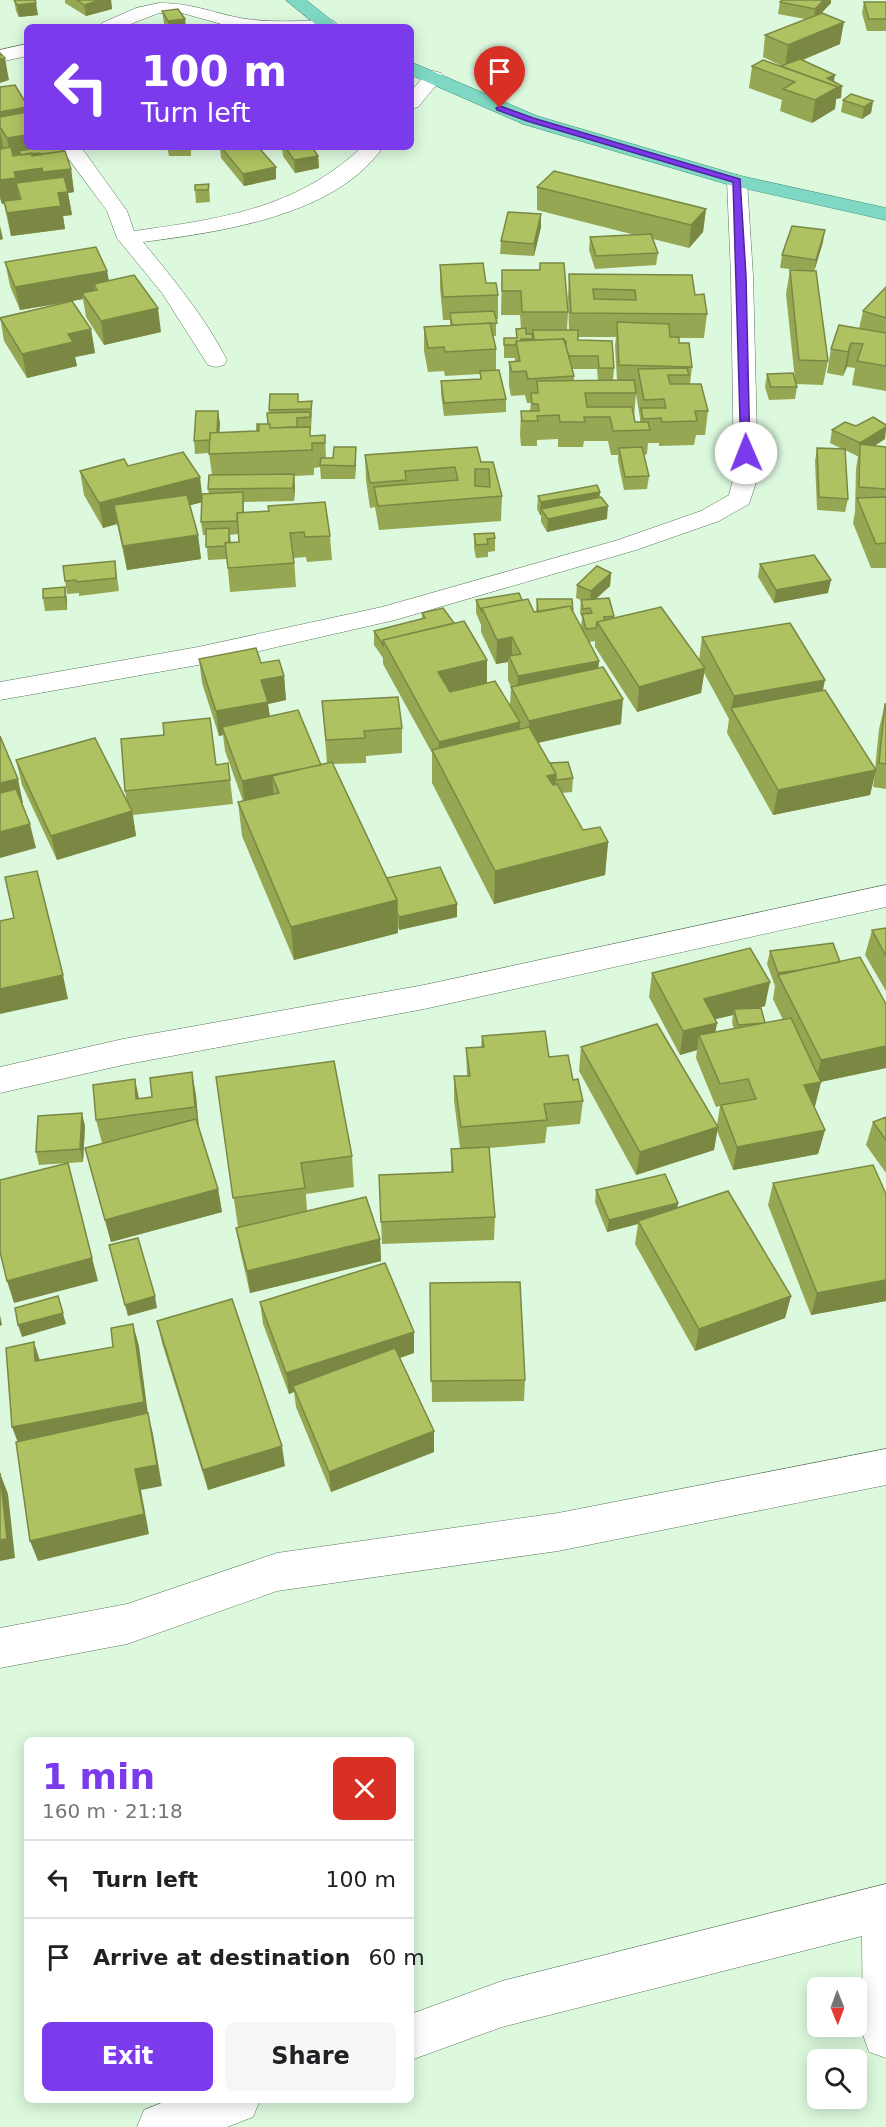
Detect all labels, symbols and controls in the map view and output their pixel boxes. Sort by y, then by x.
pin [474,46,525,108]
text: 100 m [141,47,287,96]
icon: left [42,48,120,126]
icon: arrive [483,55,516,88]
text: Turn left [141,97,251,128]
position arrow [714,421,778,485]
text: 1 min [42,1756,155,1797]
button: close [333,1757,396,1820]
text: 160 m · 21:18 [42,1799,183,1823]
icon: left [42,1863,75,1896]
text: Turn left [93,1867,198,1892]
text: 100 m [326,1867,396,1892]
icon: arrive [42,1941,75,1974]
text: Arrive at destination [93,1945,350,1970]
text: 60 m [368,1945,425,1970]
north arrow [807,1977,867,2037]
map controls [807,1977,867,2109]
button: Exit [42,2022,213,2091]
button: Share [225,2022,396,2091]
button: search [807,2049,867,2109]

